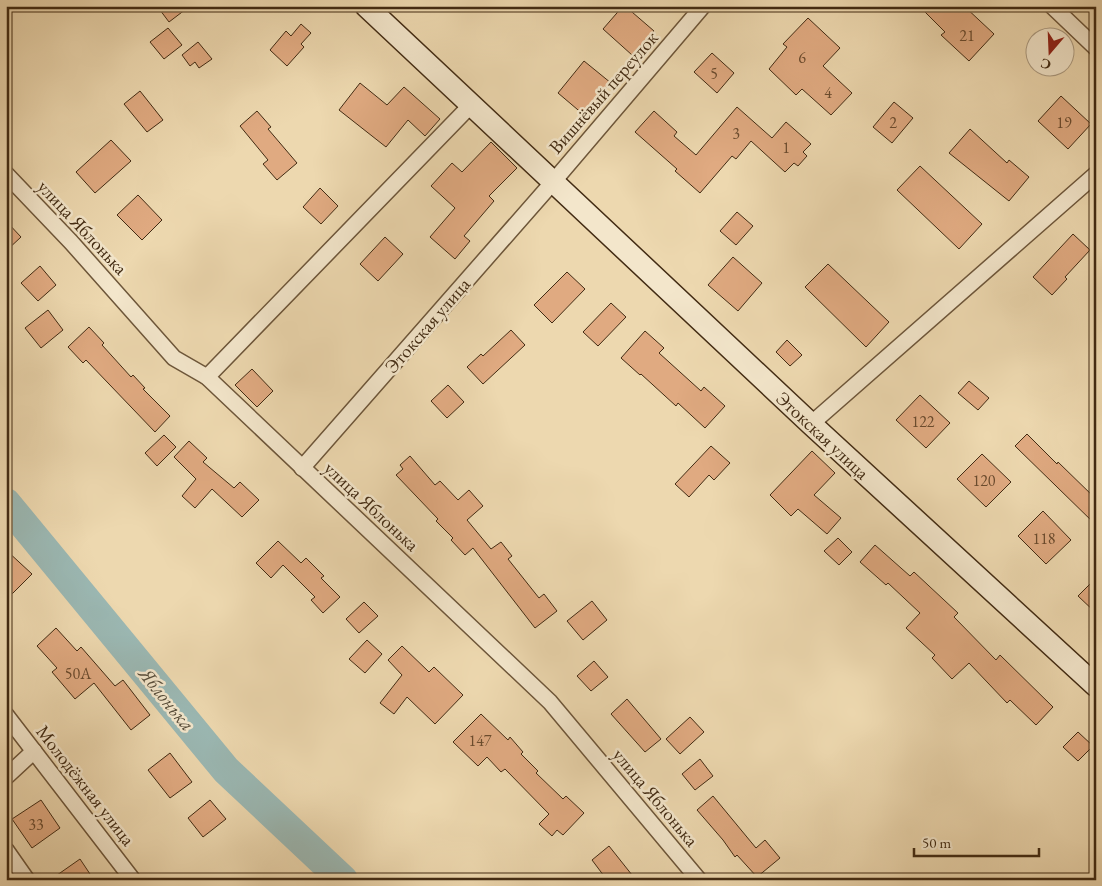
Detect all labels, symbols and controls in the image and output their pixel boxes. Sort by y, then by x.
house number: 21 [959,25,975,46]
street label: Вишнёвый переулок [543,26,664,159]
north arrow [1024,28,1074,78]
house number: 6 [798,47,806,68]
text: С [1038,54,1053,74]
house number: 5 [710,63,718,84]
house number: 4 [824,82,832,103]
house number: 2 [889,112,897,133]
house number: 19 [1056,112,1072,133]
house number: 3 [732,123,740,144]
house number: 1 [782,137,790,158]
street label: улица Яблонька [32,174,133,281]
street label: Этокская улица [379,272,476,378]
street label: Этокская улица [771,386,875,485]
house number: 122 [911,411,935,432]
street label: улица Яблонька [319,456,425,557]
house number: 120 [972,470,996,491]
house number: 118 [1032,528,1056,549]
water label: Яблонька [132,660,201,736]
house number: 50А [65,663,92,684]
street label: Молодёжная улица [31,720,141,851]
house number: 147 [468,730,492,751]
street label: улица Яблонька [607,743,704,852]
house number: 33 [28,814,44,835]
scale bar [914,826,1040,858]
text: 50 m [922,833,951,852]

